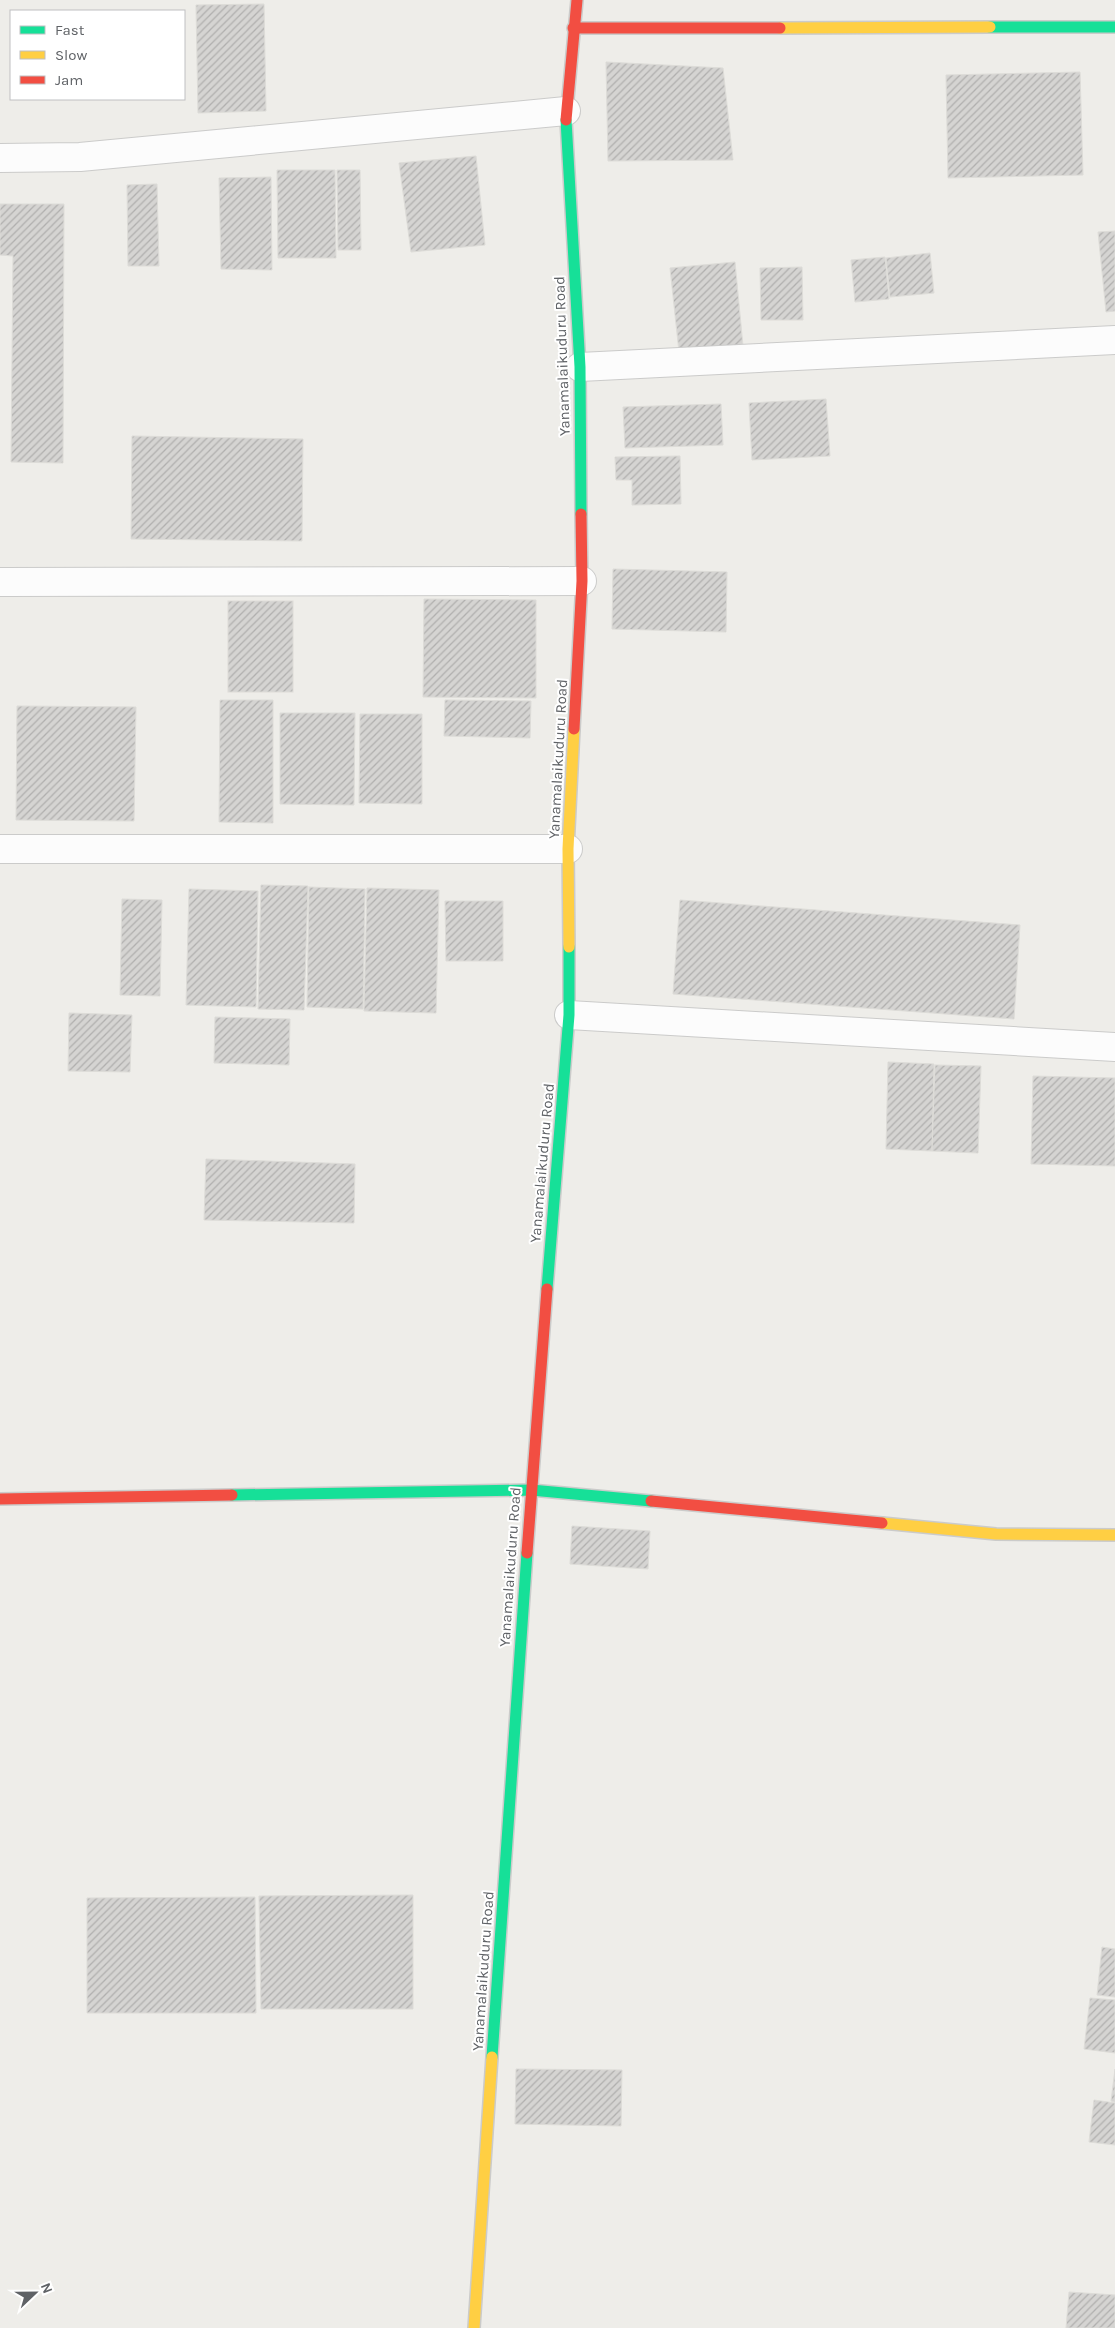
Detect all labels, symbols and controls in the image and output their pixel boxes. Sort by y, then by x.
legend [10,10,185,100]
text: Fast [55,21,85,39]
text: Slow [55,46,87,64]
text: Jam [55,71,83,89]
street label: Yanamalaikuduru Road [550,276,574,436]
street label: Yanamalaikuduru Road [545,679,571,839]
street label: Yanamalaikuduru Road [526,1082,558,1244]
street label: Yanamalaikuduru Road [495,1486,525,1648]
street label: Yanamalaikuduru Road [468,1890,498,2052]
north arrow [10,2268,60,2318]
text: N [37,2280,56,2296]

